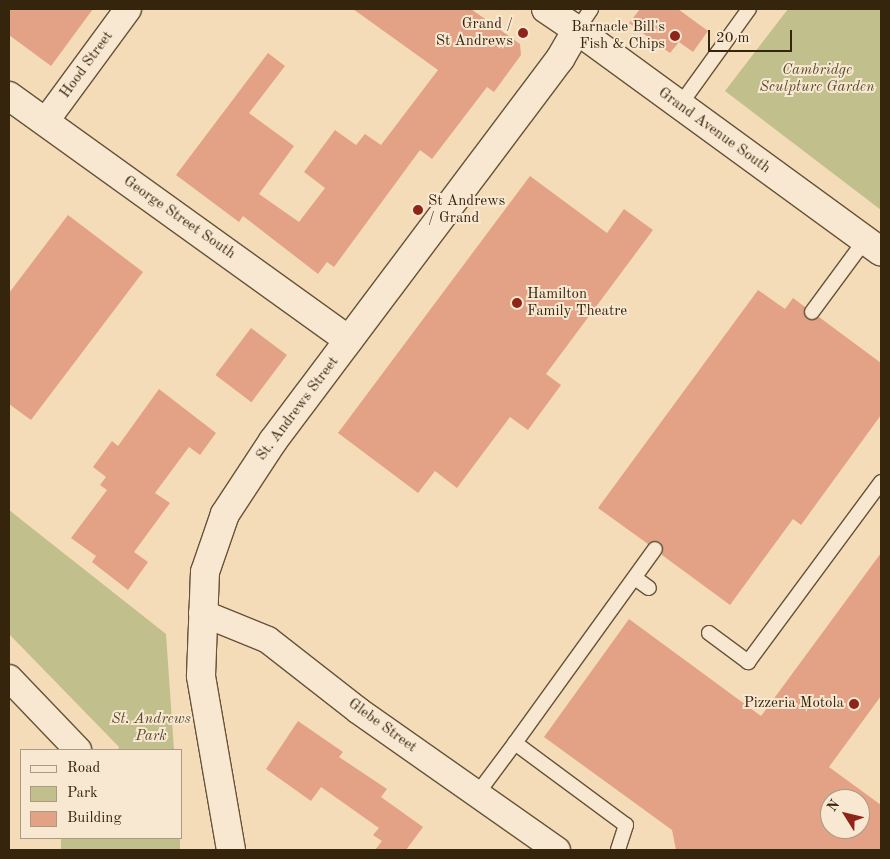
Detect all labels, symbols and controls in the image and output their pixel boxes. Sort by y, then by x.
place label: Grand / St Andrews [436,15,513,50]
place label: Barnacle Bill's Fish & Chips [571,18,665,53]
scale bar [710,20,794,52]
marker: Grand / St Andrews [517,27,529,39]
street label: Hood Street [57,28,117,102]
marker: Barnacle Bill's Fish & Chips [669,30,681,42]
text: 20 m [716,31,750,46]
park label: Cambridge Sculpture Garden [759,61,875,96]
street label: Grand Avenue South [654,84,774,178]
street label: George Street South [120,173,238,263]
place label: St Andrews / Grand [428,192,505,227]
marker: St Andrews / Grand [412,204,424,216]
place label: Hamilton Family Theatre [527,285,627,320]
marker: Hamilton Family Theatre [511,297,523,309]
street label: St. Andrews Street [253,353,343,465]
street label: Glebe Street [344,695,420,757]
place label: Pizzeria Motola [744,695,844,713]
marker: Pizzeria Motola [848,698,860,710]
park label: St. Andrews Park [111,710,191,745]
legend [20,749,182,839]
text: Road [67,761,100,776]
text: Park [67,786,98,801]
north arrow [820,789,870,839]
text: N [825,797,842,814]
text: Building [67,811,122,826]

